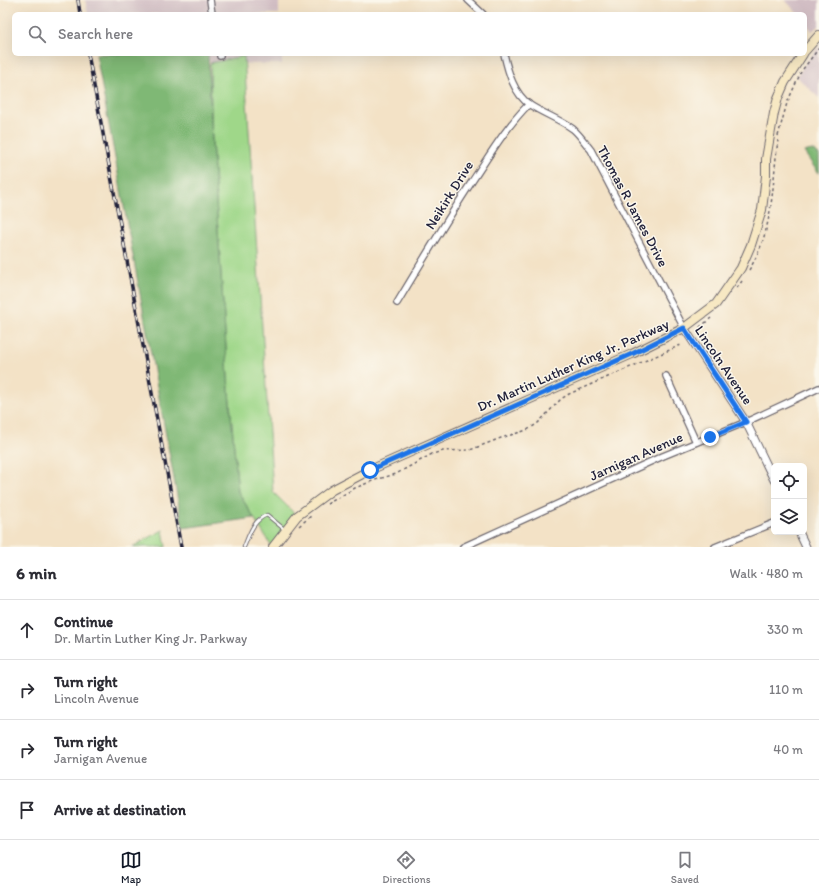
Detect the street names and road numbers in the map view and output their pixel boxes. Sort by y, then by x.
street label: Thomas R James Drive [593,143,672,270]
street label: Neikirk Drive [422,158,477,233]
street label: Dr. Martin Luther King Jr. Parkway [475,315,672,416]
street label: Lincoln Avenue [691,323,756,408]
street label: Jarnigan Avenue [587,428,686,485]

